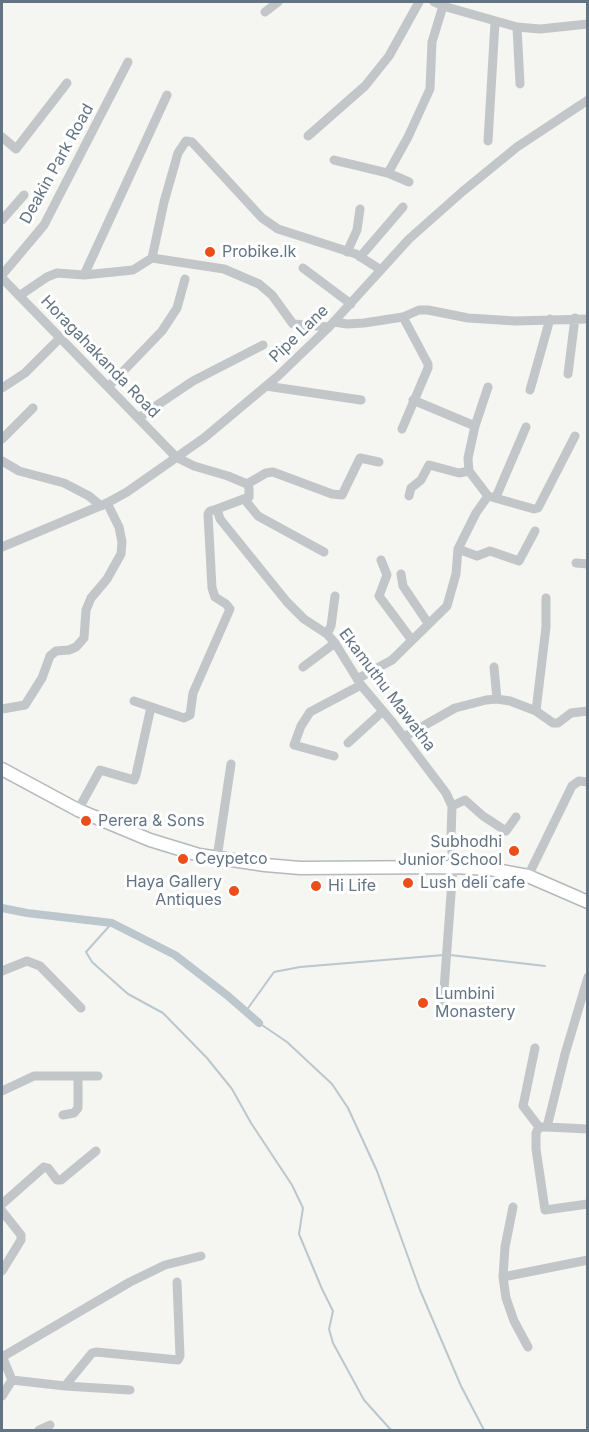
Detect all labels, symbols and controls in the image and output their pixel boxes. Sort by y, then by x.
street label: Deakin Park Road [16,101,98,227]
place label: Probike.lk [222,242,296,262]
marker: Probike.lk [203,245,217,259]
street label: Horagahakanda Road [37,292,163,422]
street label: Pipe Lane [266,301,332,367]
street label: Ekamuthu Mawatha [335,625,439,755]
place label: Perera & Sons [98,811,205,831]
marker: Perera & Sons [79,814,93,828]
place label: Subhodhi Junior School [398,832,502,870]
marker: Subhodhi Junior School [507,844,521,858]
place label: Ceypetco [195,849,268,869]
marker: Ceypetco [176,852,190,866]
place label: Haya Gallery Antiques [126,872,222,910]
place label: Lush deli cafe [420,873,525,893]
place label: Hi Life [328,876,376,896]
marker: Lush deli cafe [401,876,415,890]
marker: Hi Life [309,879,323,893]
marker: Haya Gallery Antiques [227,884,241,898]
place label: Lumbini Monastery [435,984,516,1022]
marker: Lumbini Monastery [416,996,430,1010]

